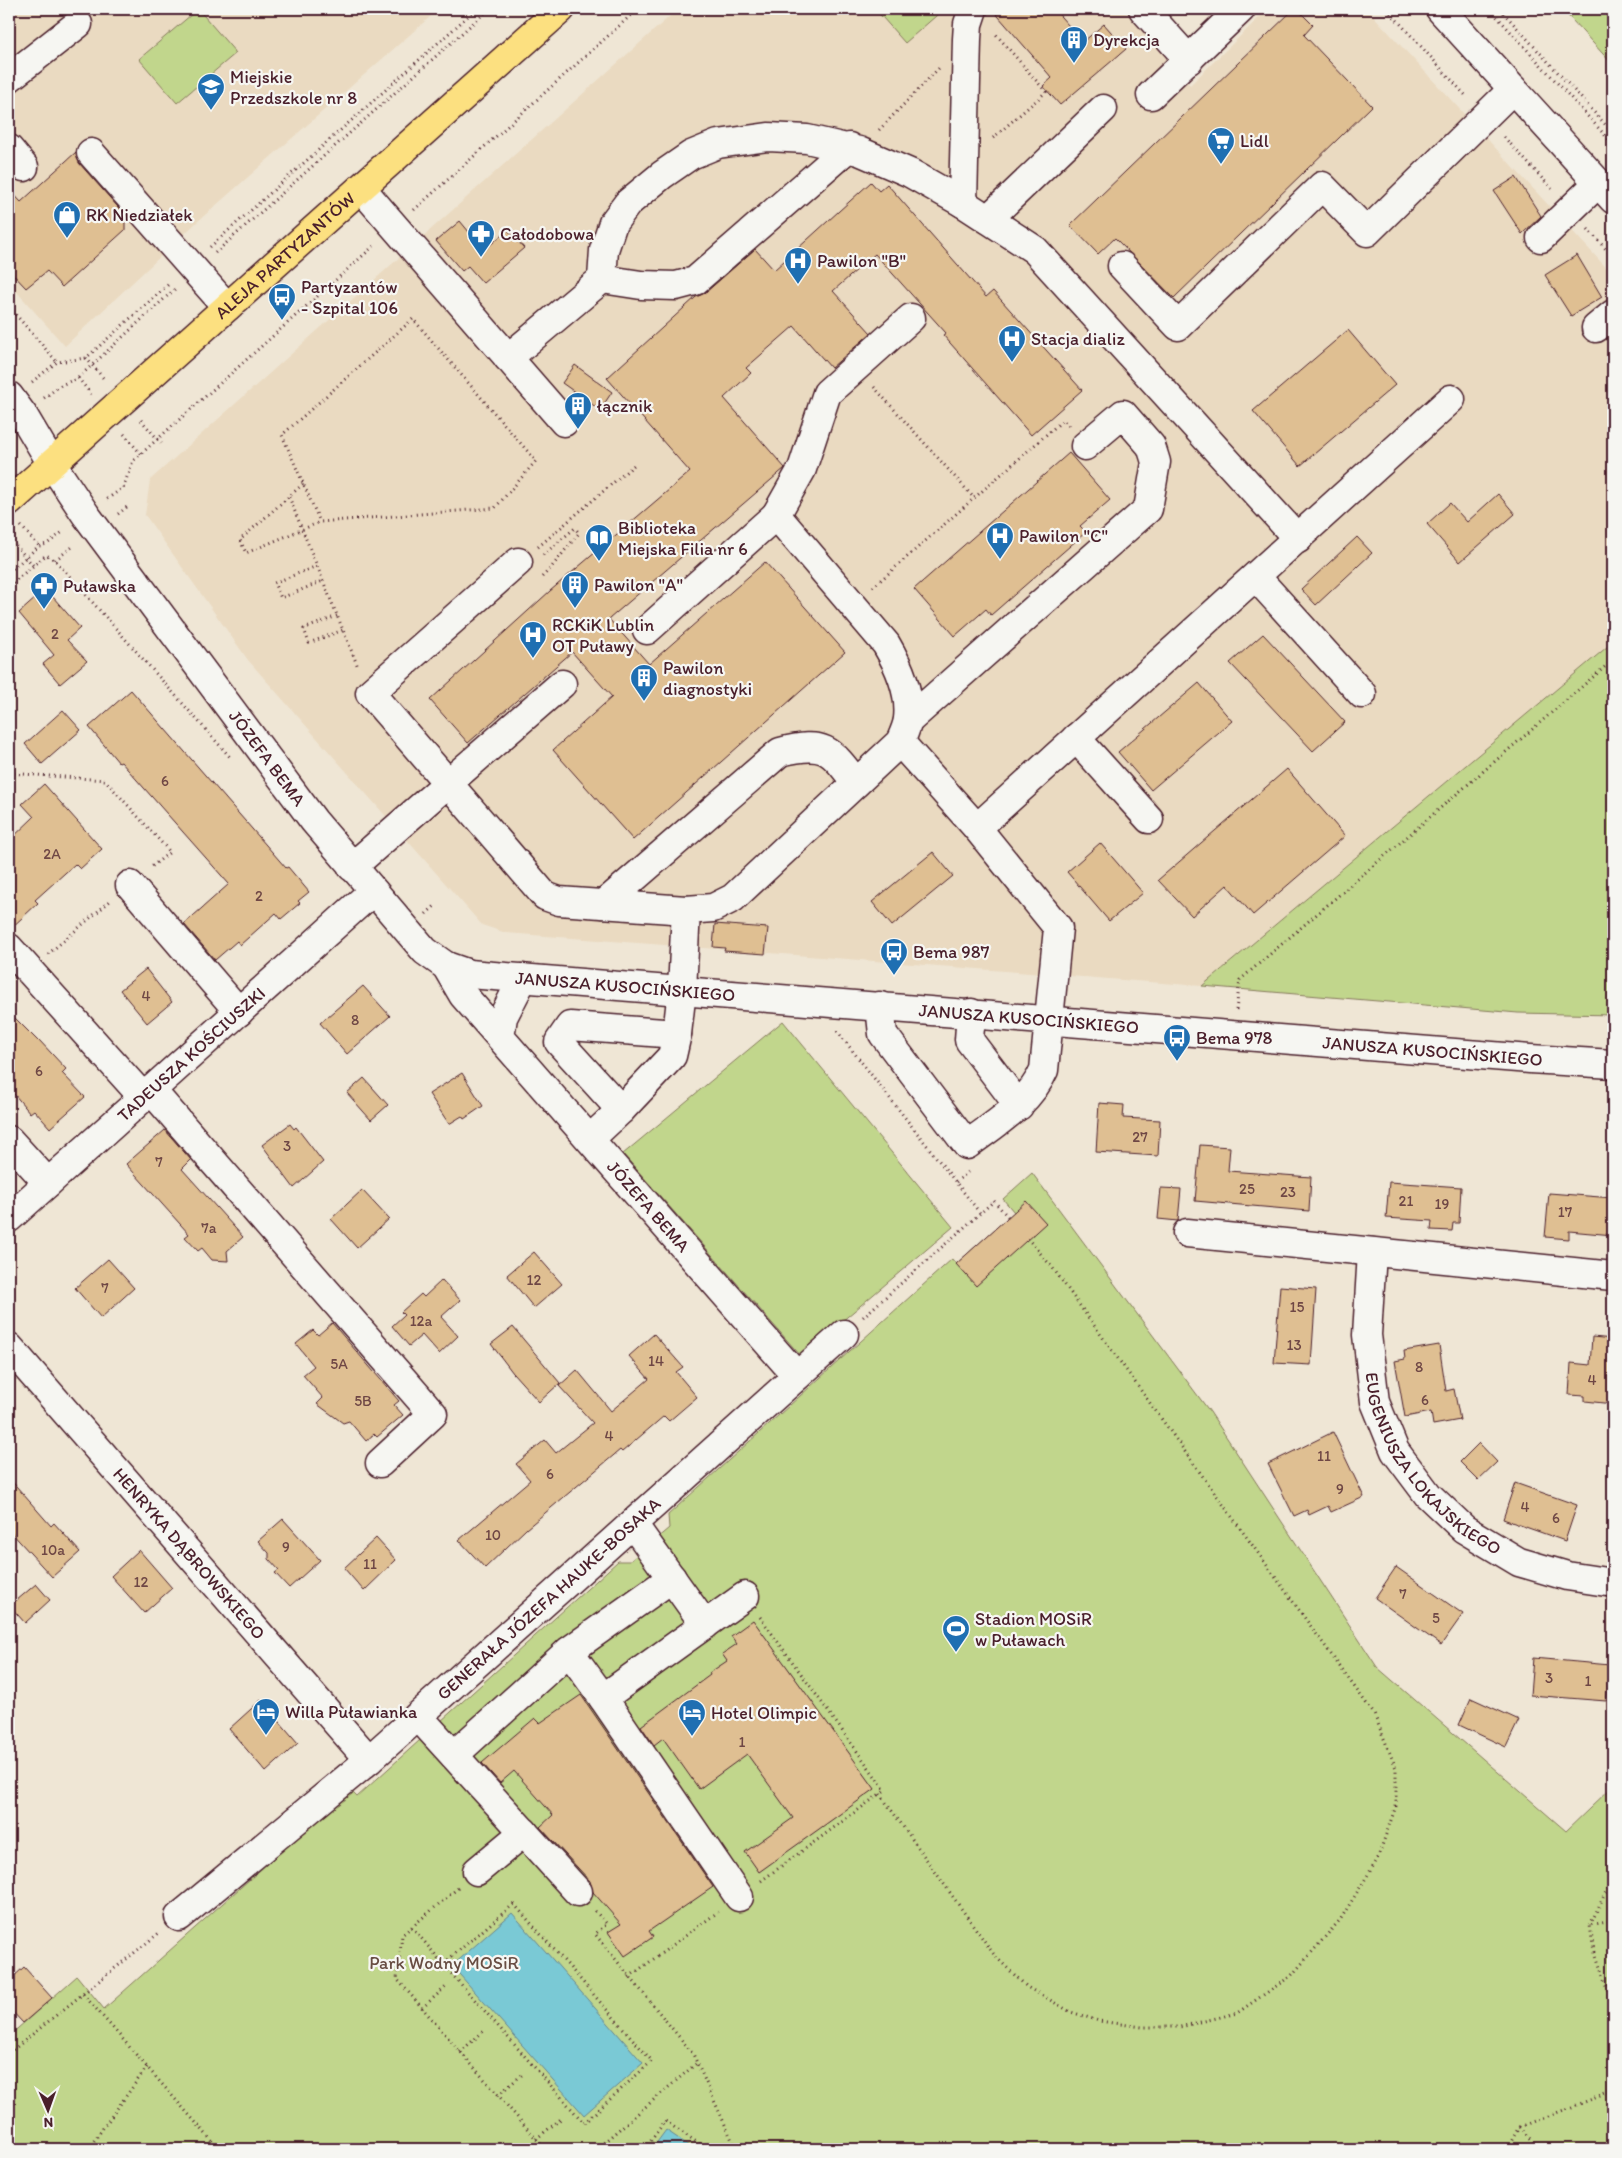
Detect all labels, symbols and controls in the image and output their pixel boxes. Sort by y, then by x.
building icon: Dyrekcja [1059,25,1089,64]
place label: Dyrekcja [1093,29,1160,51]
place label: Miejskie Przedszkole nr 8 [230,66,357,109]
school or university icon: Miejskie Przedszkole nr 8 [196,72,226,111]
supermarket icon: Lidl [1206,126,1236,165]
place label: Lidl [1240,130,1269,152]
street label: ALEJA PARTYZANTÓW [210,187,360,324]
shop icon: RK Niedziałek [52,200,82,239]
place label: RK Niedziałek [86,204,193,226]
pharmacy icon: Całodobowa [466,219,496,258]
place label: Całodobowa [500,223,594,245]
hospital icon: Pawilon "B" [783,246,813,285]
place label: Pawilon "B" [817,250,906,272]
place label: Partyzantów - Szpital 106 [301,276,398,319]
bus stop icon: Partyzantów - Szpital 106 [267,282,297,321]
hospital icon: Stacja dializ [997,324,1027,363]
place label: Stacja dializ [1031,328,1125,350]
building icon: łącznik [563,391,593,430]
place label: łącznik [596,395,653,417]
place label: Biblioteka Miejska Filia nr 6 [618,517,748,560]
hospital icon: Pawilon "C" [985,521,1015,560]
library icon: Biblioteka Miejska Filia nr 6 [584,523,614,562]
place label: Pawilon "C" [1019,525,1108,547]
building icon: Pawilon "A" [560,570,590,609]
pharmacy icon: Puławska [29,571,59,610]
place label: Pawilon "A" [594,574,683,596]
place label: Puławska [63,575,137,597]
place label: RCKiK Lublin OT Puławy [552,614,654,657]
hospital icon: RCKiK Lublin OT Puławy [518,620,548,659]
house number: 2 [51,625,59,643]
place label: Pawilon diagnostyki [663,657,752,700]
building icon: Pawilon diagnostyki [629,663,659,702]
street label: JÓZEFA BEMA [224,706,310,811]
house number: 6 [161,772,169,790]
house number: 2A [43,845,61,863]
house number: 2 [255,887,263,905]
bus stop icon: Bema 987 [879,937,909,976]
place label: Bema 987 [913,941,990,963]
street label: JANUSZA KUSOCIŃSKIEGO [514,967,736,1006]
street label: TADEUSZA KOŚCIUSZKI [113,982,270,1126]
house number: 4 [141,987,151,1005]
street label: JANUSZA KUSOCIŃSKIEGO [918,999,1140,1039]
house number: 8 [351,1011,359,1029]
bus stop icon: Bema 978 [1162,1023,1192,1062]
place label: Bema 978 [1196,1027,1273,1049]
street label: JANUSZA KUSOCIŃSKIEGO [1322,1031,1543,1071]
house number: 6 [35,1062,43,1080]
house number: 27 [1132,1128,1148,1146]
house number: 3 [283,1137,291,1155]
house number: 7 [155,1153,163,1171]
street label: JÓZEFA BEMA [602,1156,695,1257]
house number: 25 [1239,1180,1255,1198]
house number: 23 [1280,1183,1296,1201]
house number: 21 [1399,1192,1413,1210]
house number: 19 [1435,1195,1450,1213]
house number: 17 [1558,1203,1573,1221]
house number: 7a [201,1219,217,1237]
house number: 12 [527,1271,542,1289]
house number: 7 [101,1279,109,1297]
house number: 15 [1290,1298,1305,1316]
house number: 12a [410,1312,433,1330]
house number: 13 [1286,1336,1302,1354]
house number: 14 [648,1352,664,1370]
house number: 5A [330,1355,348,1373]
house number: 8 [1415,1358,1423,1376]
street label: EUGENIUSZA LOKAJSKIEGO [1361,1371,1505,1560]
house number: 4 [1587,1371,1597,1389]
house number: 6 [1421,1391,1429,1409]
house number: 5B [354,1392,372,1410]
house number: 4 [604,1427,614,1445]
house number: 11 [1317,1447,1331,1465]
street label: HENRYKA DĄBROWSKIEGO [108,1463,270,1644]
house number: 6 [546,1465,554,1483]
house number: 9 [1336,1480,1344,1498]
street label: GENERAŁA JÓZEFA HAUKE-BOSAKA [432,1492,666,1705]
house number: 4 [1520,1498,1530,1516]
house number: 6 [1552,1509,1560,1527]
house number: 10 [485,1526,501,1544]
house number: 9 [282,1538,290,1556]
house number: 10a [41,1541,65,1559]
house number: 11 [363,1555,377,1573]
house number: 12 [134,1573,149,1591]
house number: 7 [1399,1585,1407,1603]
place label: Stadion MOSiR w Puławach [975,1608,1092,1651]
house number: 5 [1432,1609,1440,1627]
sports icon: Stadion MOSiR w Puławach [941,1614,971,1653]
house number: 3 [1545,1669,1553,1687]
house number: 1 [1585,1672,1592,1690]
hotel icon: Willa Puławianka [251,1697,281,1736]
hotel icon: Hotel Olimpic [677,1698,707,1737]
place label: Willa Puławianka [285,1701,418,1723]
place label: Hotel Olimpic [711,1702,817,1724]
house number: 1 [739,1733,746,1751]
park label: Park Wodny MOSiR [369,1952,519,1974]
north arrow [22,2086,72,2136]
text: N [43,2114,53,2131]

